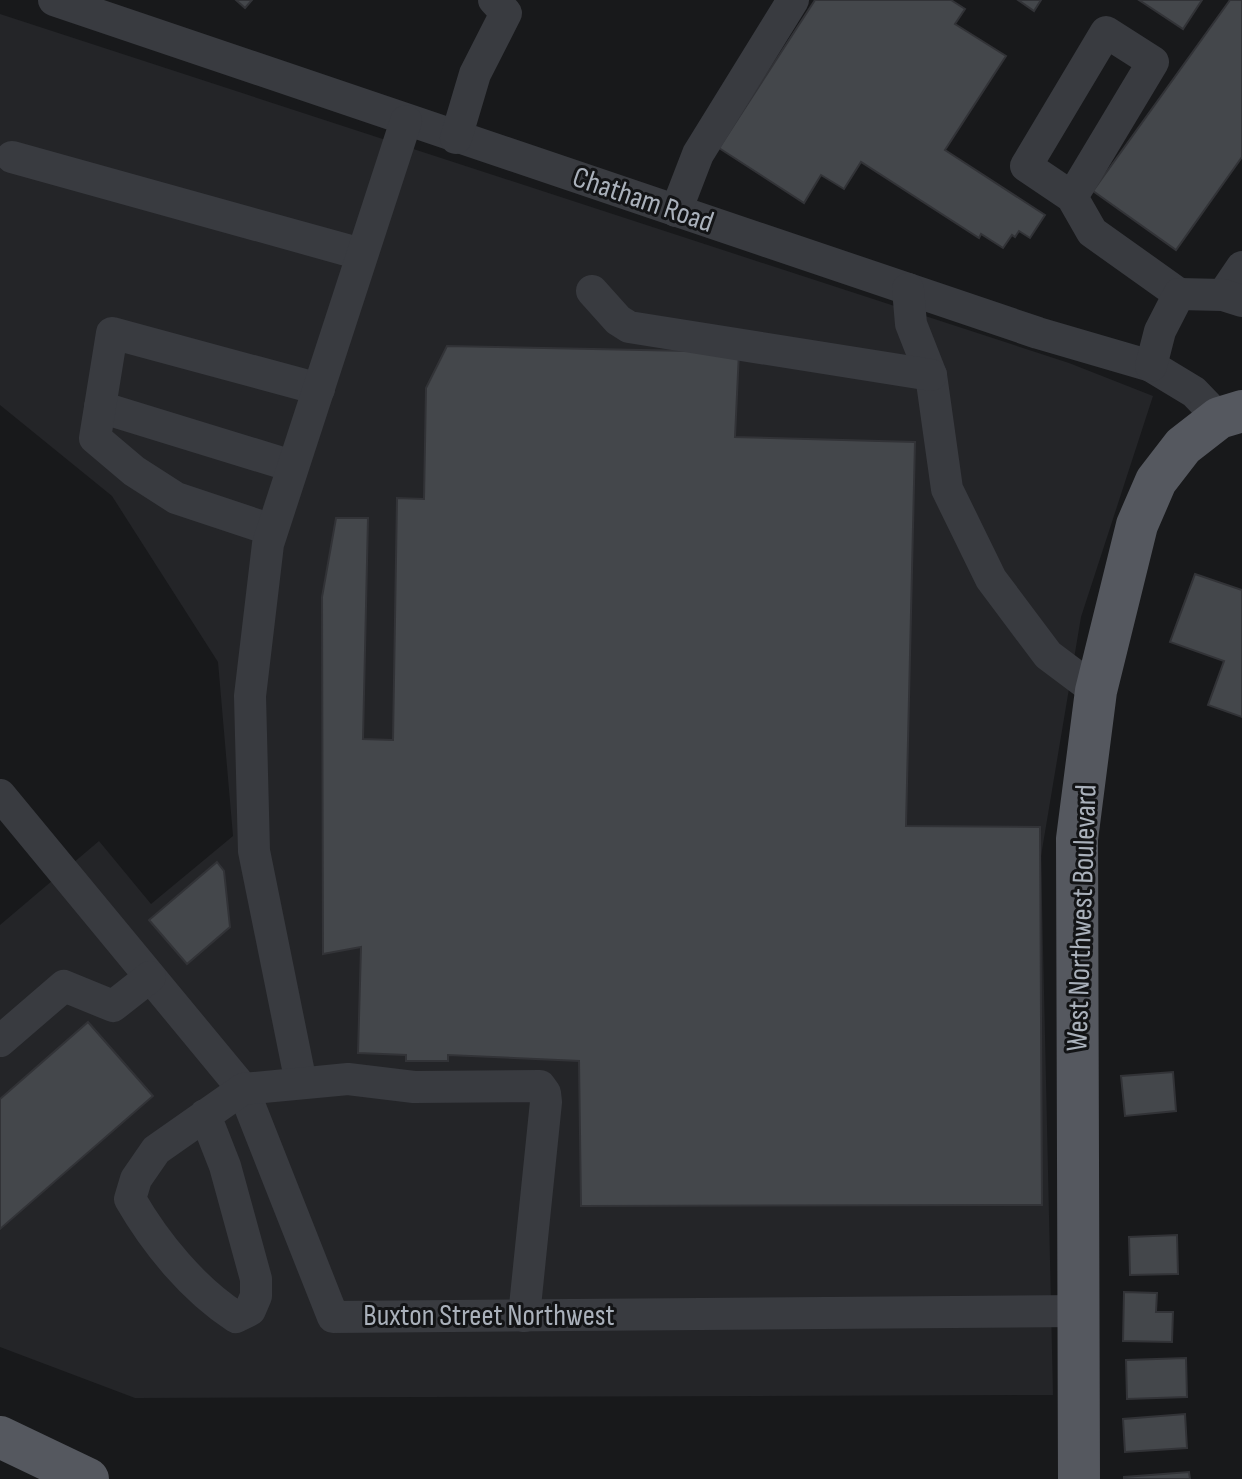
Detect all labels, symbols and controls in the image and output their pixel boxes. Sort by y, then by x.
street label: Chatham Road [568,159,718,241]
street label: West Northwest Boulevard [1059,784,1105,1052]
street label: Buxton Street Northwest [363,1298,615,1334]

